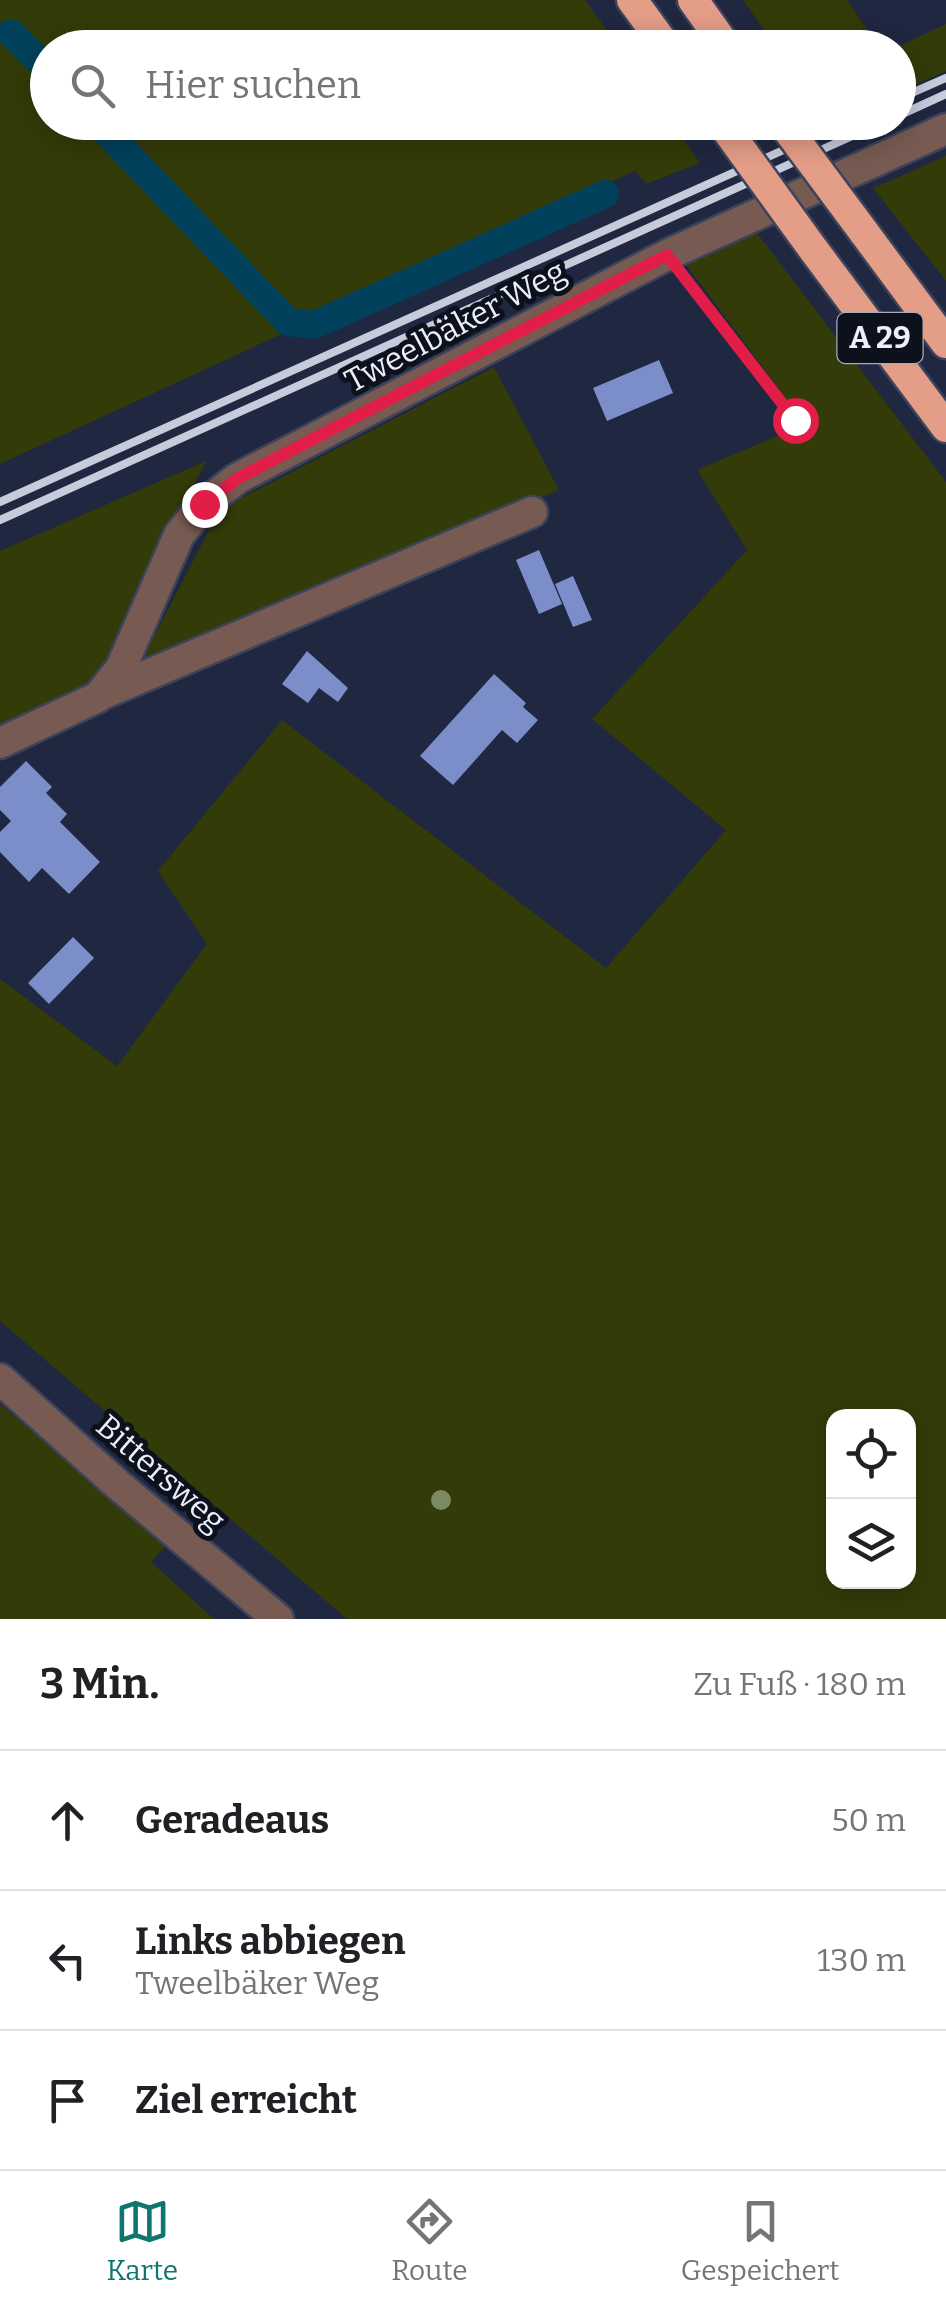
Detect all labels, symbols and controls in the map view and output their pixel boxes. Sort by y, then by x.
search box [30,30,916,140]
icon: search [65,58,120,113]
text: Hier suchen [145,62,361,108]
street label: Tweelbäker Weg [338,252,572,400]
road number: A 29 [838,313,922,363]
route start [773,398,819,444]
route end [182,482,228,528]
street label: Bittersweg [89,1407,233,1539]
map controls [826,1409,916,1589]
button: locate [826,1409,916,1499]
button: layers [826,1499,916,1589]
text: 3 Min. [40,1659,159,1709]
text: Zu Fuß · 180 m [693,1665,906,1703]
icon: ahead [40,1793,95,1848]
text: Geradeaus [135,1797,329,1843]
text: 50 m [831,1801,906,1839]
text: Links abbiegen [135,1918,405,1964]
icon: left [40,1933,95,1988]
text: 130 m [817,1941,906,1979]
text: Tweelbäker Weg [135,1964,379,2002]
icon: arrive [40,2073,95,2128]
text: Ziel erreicht [135,2077,357,2123]
tab: Karte [107,2194,178,2287]
tab: Route [391,2194,468,2287]
tab: Gespeichert [681,2194,839,2287]

